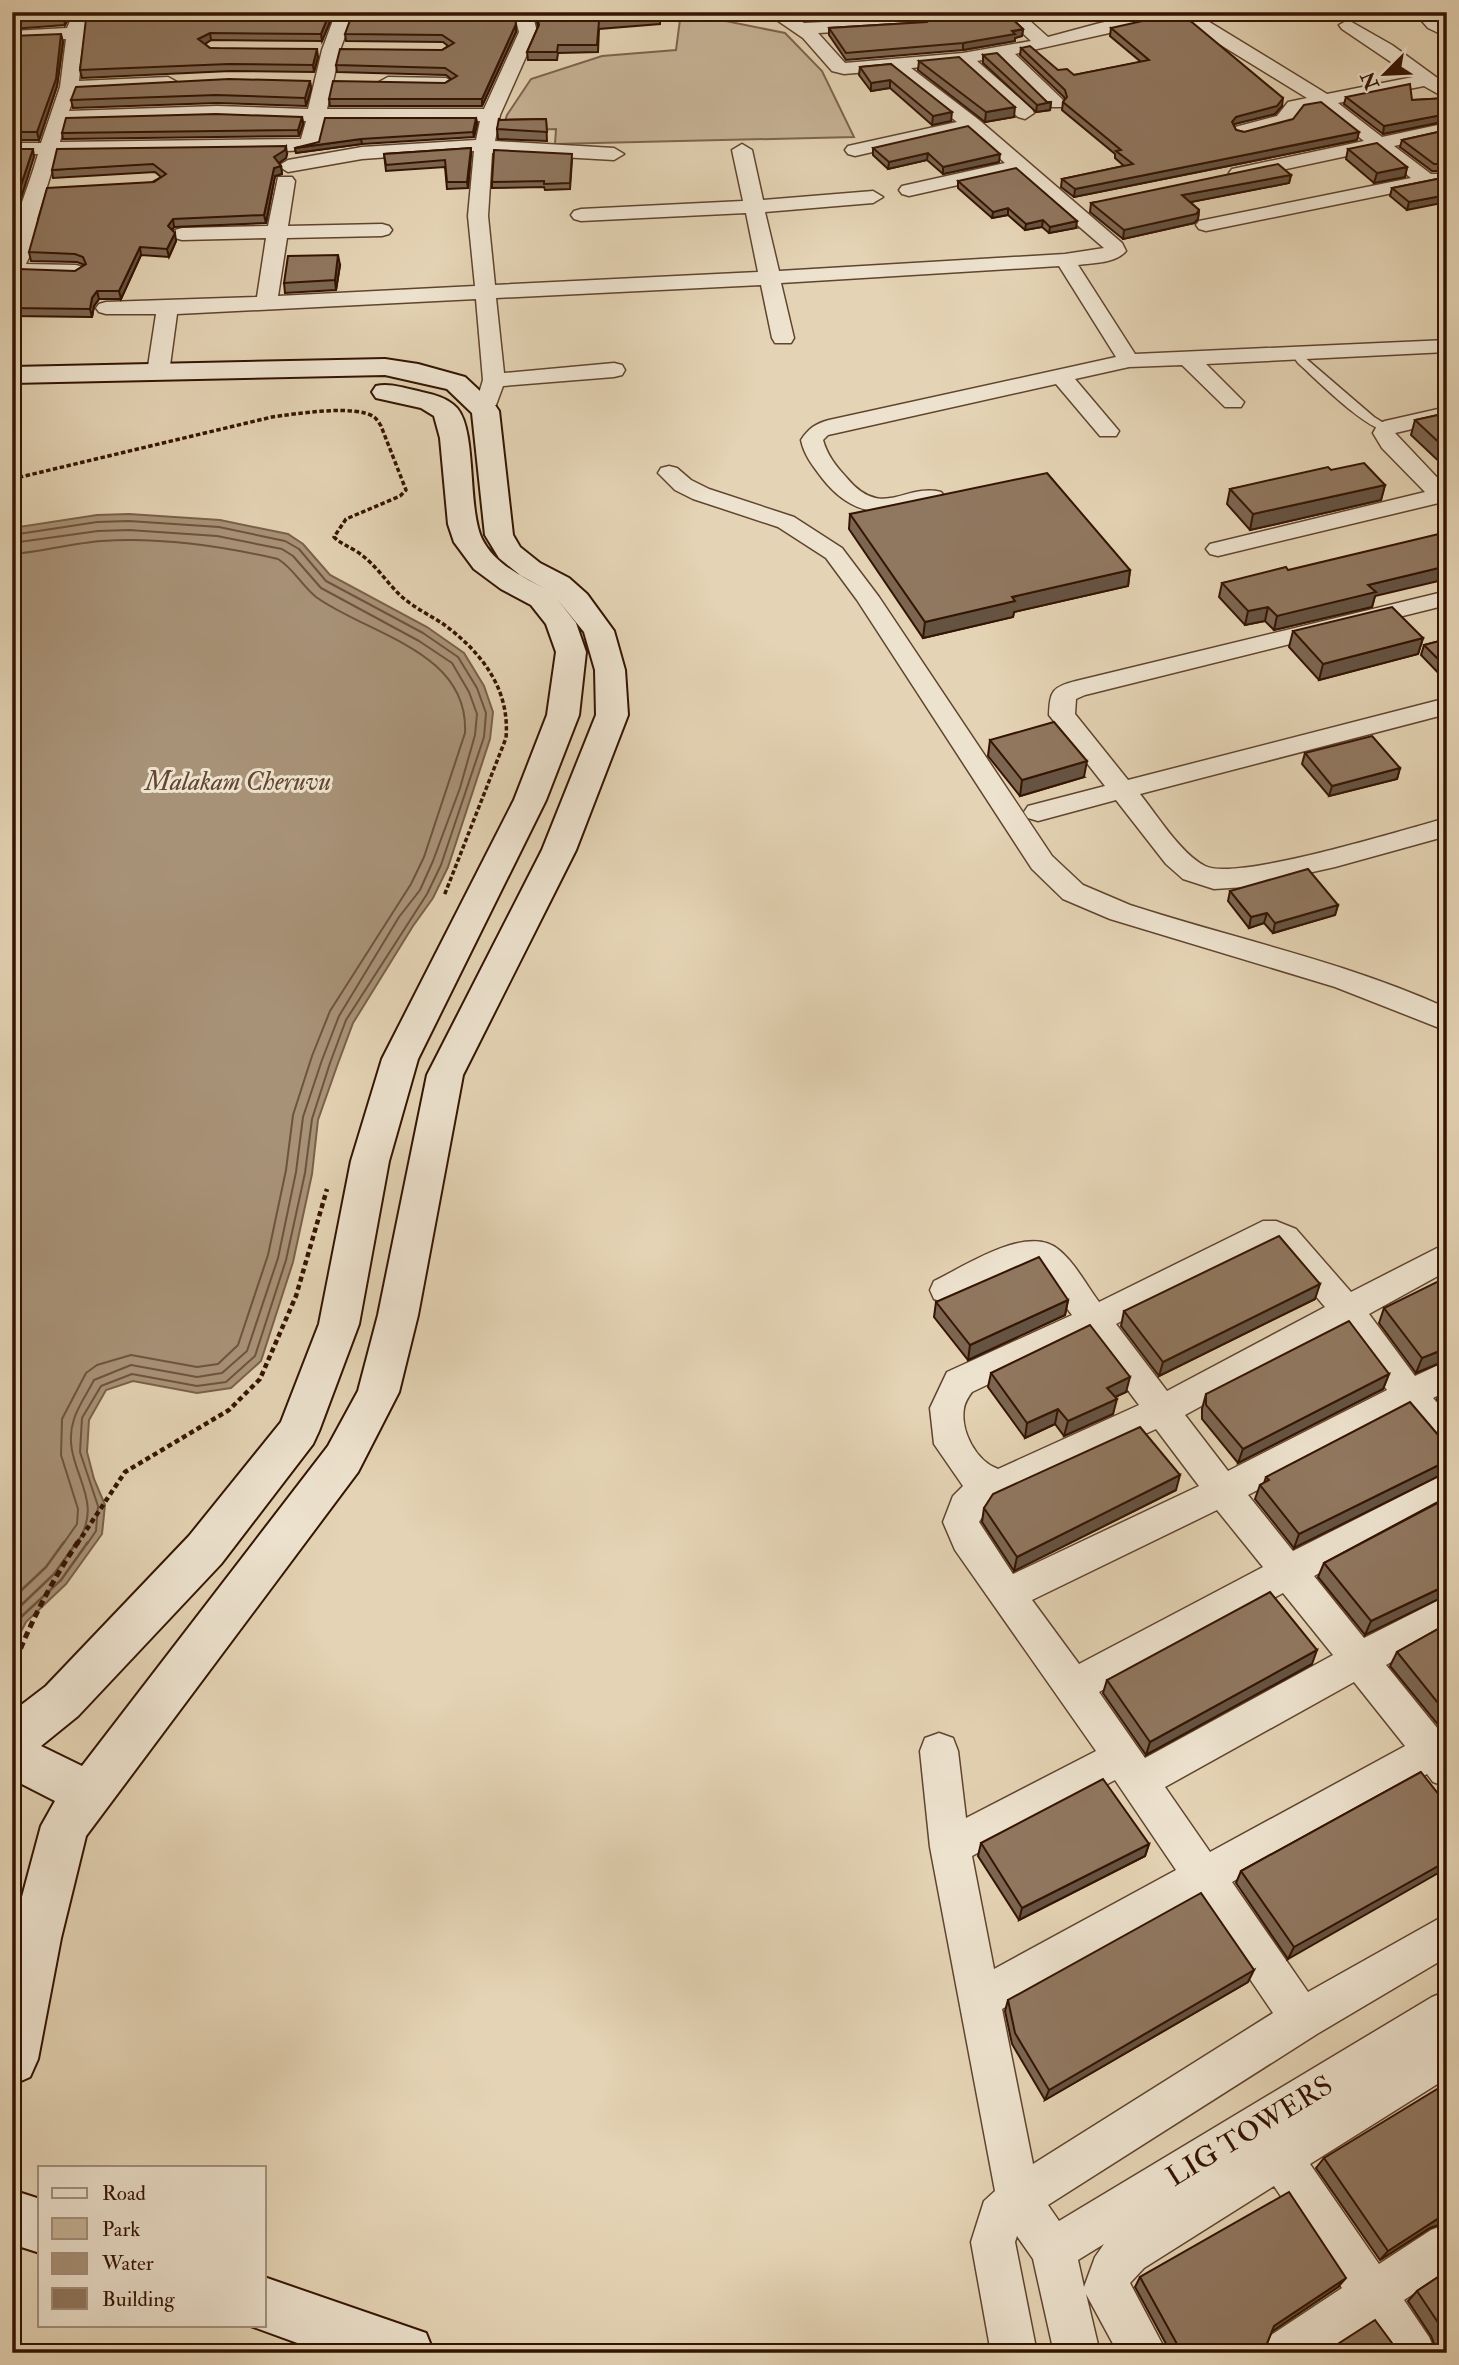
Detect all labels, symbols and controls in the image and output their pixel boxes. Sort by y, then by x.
north arrow [1350,38,1420,108]
text: N [1356,67,1385,94]
water label: Malakam Cheruvu [143,766,331,798]
street label: LIG TOWERS [1160,2068,1339,2195]
legend [38,2166,266,2326]
text: Road [102,2180,147,2207]
text: Park [102,2216,140,2243]
text: Water [101,2250,154,2277]
text: Building [102,2286,175,2313]

